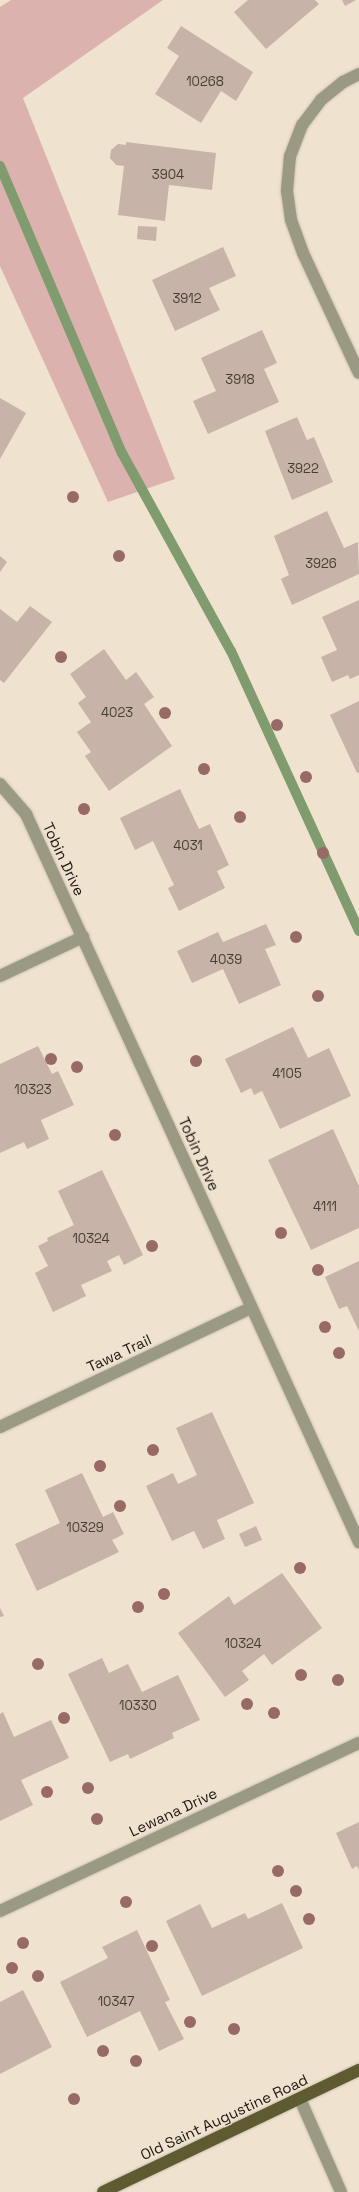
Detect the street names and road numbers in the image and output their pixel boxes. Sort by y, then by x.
street label: Tobin Drive [39,819,89,899]
street label: Tobin Drive [175,1114,223,1194]
street label: Tawa Trail [84,1330,154,1376]
street label: Lewana Drive [126,1784,220,1840]
street label: Old Saint Augustine Road [137,2070,311,2164]

